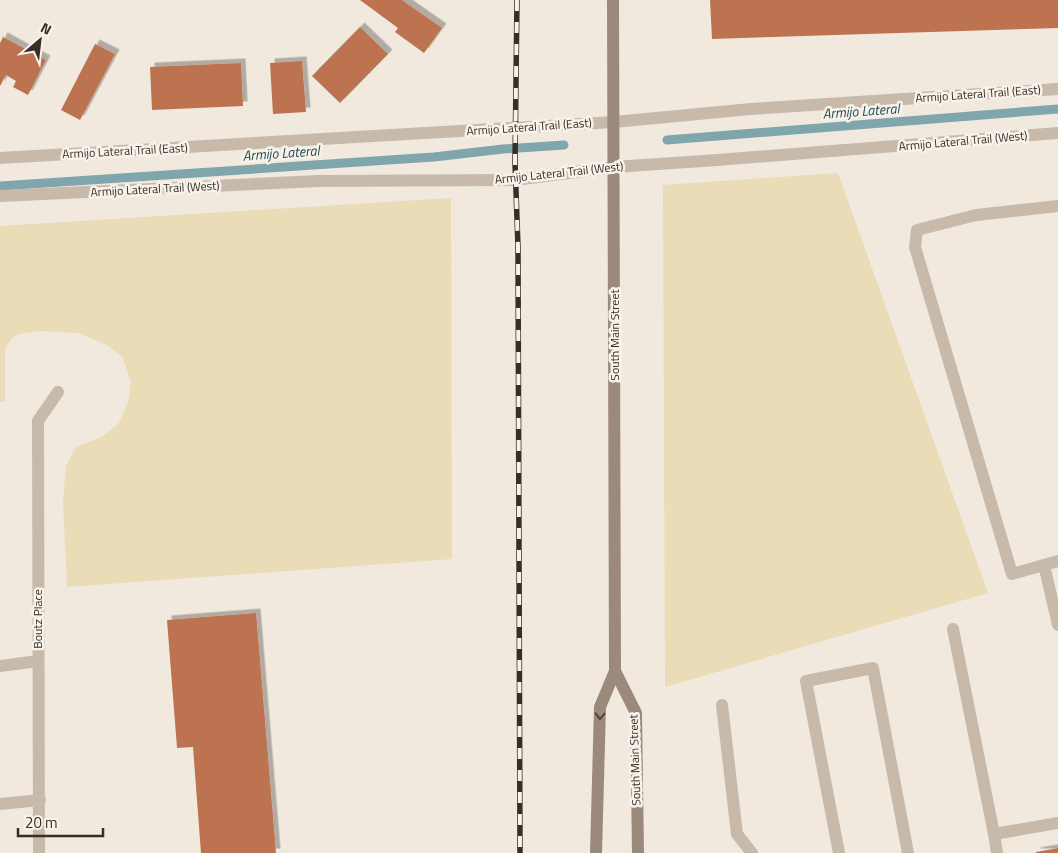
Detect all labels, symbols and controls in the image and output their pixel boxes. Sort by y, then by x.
north arrow [15,15,65,65]
text: N [37,17,56,40]
street label: Armijo Lateral Trail (East) [915,80,1041,107]
water label: Armijo Lateral [822,97,902,124]
street label: Armijo Lateral Trail (East) [466,113,592,140]
street label: Armijo Lateral Trail (West) [898,125,1028,156]
street label: Armijo Lateral Trail (East) [62,138,188,163]
water label: Armijo Lateral [242,139,322,166]
street label: Armijo Lateral Trail (West) [494,156,624,189]
street label: Armijo Lateral Trail (West) [90,176,220,201]
street label: South Main Street [605,289,624,381]
street label: Boutz Place [28,589,47,649]
one-way arrow [594,712,605,720]
street label: South Main Street [623,713,646,806]
scale bar [18,806,102,838]
text: 20 m [25,811,58,834]

